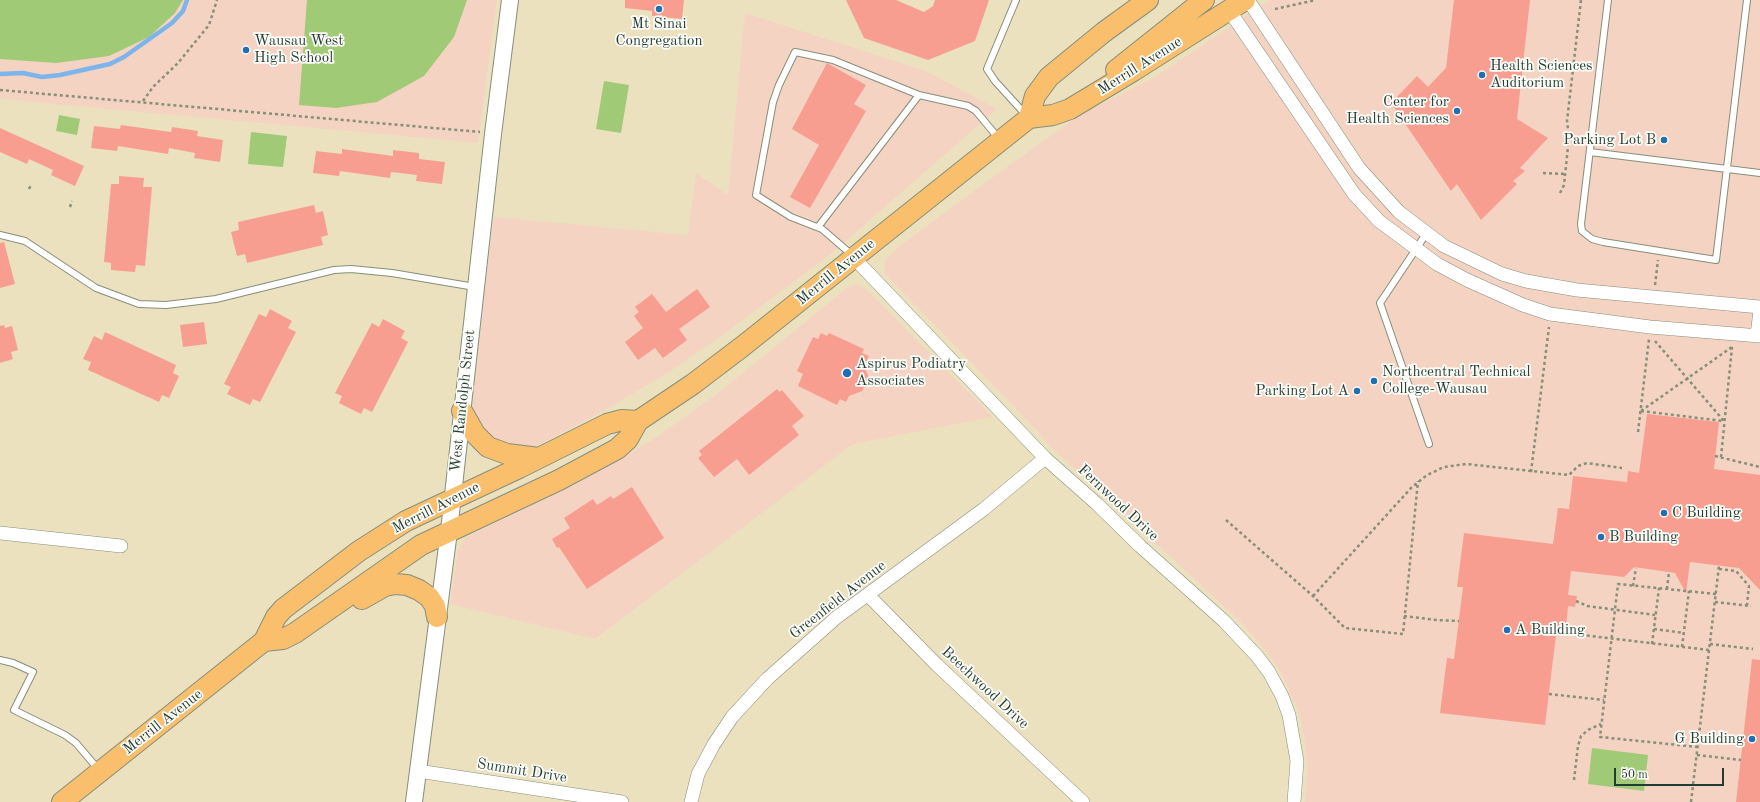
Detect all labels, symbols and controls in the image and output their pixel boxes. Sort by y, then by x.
marker: Mt Sinai Congregation [654,4,664,14]
place label: Mt Sinai Congregation [615,15,703,50]
place label: Wausau West High School [254,32,344,67]
street label: Merrill Avenue [1095,33,1185,99]
marker: Wausau West High School [241,45,251,55]
place label: Health Sciences Auditorium [1490,57,1593,92]
marker: Health Sciences Auditorium [1477,70,1487,80]
place label: Center for Health Sciences [1346,93,1449,128]
marker: Center for Health Sciences [1452,106,1462,116]
place label: Parking Lot B [1563,131,1656,149]
marker: Parking Lot B [1659,135,1669,145]
street label: Merrill Avenue [793,235,879,309]
street label: West Randolph Street [447,329,479,473]
place label: Aspirus Podiatry Associates [856,355,966,390]
place label: Northcentral Technical College-Wausau [1382,363,1531,398]
marker: Aspirus Podiatry Associates [841,367,853,379]
marker: Northcentral Technical College-Wausau [1369,376,1379,386]
place label: Parking Lot A [1255,382,1349,400]
marker: Parking Lot A [1352,386,1362,396]
street label: Fernwood Drive [1074,461,1162,545]
street label: Merrill Avenue [389,478,483,538]
place label: C Building [1672,504,1741,522]
marker: C Building [1659,508,1669,518]
place label: B Building [1609,528,1678,546]
marker: B Building [1596,532,1606,542]
street label: Greenfield Avenue [786,557,890,643]
place label: A Building [1515,621,1585,639]
marker: A Building [1502,625,1512,635]
street label: Beechwood Drive [938,643,1032,733]
street label: Merrill Avenue [120,685,206,759]
place label: G Building [1674,730,1744,748]
marker: G Building [1747,734,1757,744]
street label: Summit Drive [476,755,568,787]
scale bar [1616,760,1726,786]
text: 50 m [1621,769,1648,781]

